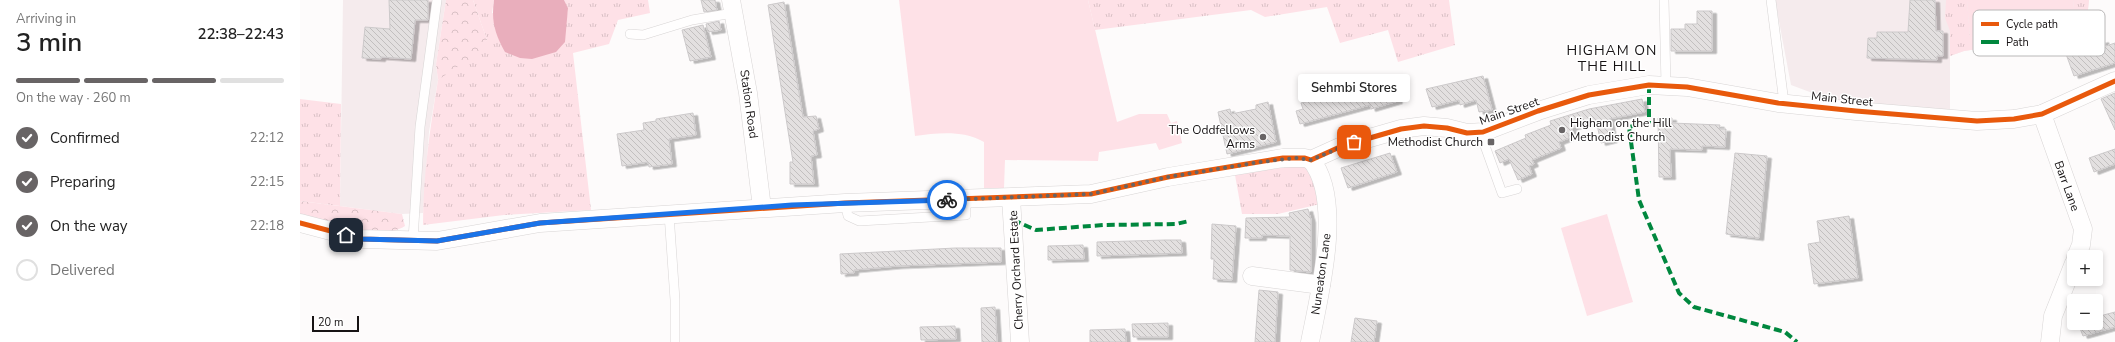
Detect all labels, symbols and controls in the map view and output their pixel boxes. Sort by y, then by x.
text: Arriving in [16,10,76,28]
legend [1973,10,2105,56]
text: Cycle path [2006,17,2058,32]
text: 22:38–22:43 [197,24,284,44]
text: 3 min [16,25,82,60]
text: Path [2006,35,2029,50]
district label: HIGHAM ON THE HILL [1567,41,1657,76]
street label: Station Road [736,69,762,139]
callout: Sehmbi Stores [1298,74,1410,102]
text: Sehmbi Stores [1311,79,1397,97]
street label: Main Street [1810,88,1874,110]
text: On the way · 260 m [16,89,131,107]
street label: Main Street [1477,93,1542,129]
place label: Higham on the Hill Methodist Church [1570,115,1672,145]
place label: The Oddfellows Arms [1169,122,1255,152]
pin [1337,125,1371,159]
marker: Higham on the Hill Methodist Church [1557,125,1567,135]
icon: check [16,127,38,149]
text: Confirmed [50,128,120,148]
text: 22:12 [250,129,284,147]
icon: bag [1343,131,1365,153]
marker: The Oddfellows Arms [1258,132,1268,142]
place label: Methodist Church [1388,134,1483,150]
marker: Methodist Church [1486,137,1496,147]
street label: Barr Lane [2051,159,2083,213]
icon: check [16,171,38,193]
text: Preparing [50,172,115,192]
text: 22:15 [250,173,284,191]
courier [927,180,967,220]
icon: bike [936,189,958,211]
street label: Cherry Orchard Estate [1005,210,1027,330]
icon: check [16,215,38,237]
text: On the way [50,216,128,236]
text: 22:18 [250,217,284,235]
pin [329,218,363,252]
icon: home [335,224,357,246]
street label: Nuneaton Lane [1307,232,1335,316]
map controls [2067,250,2103,330]
button: + [2067,250,2103,286]
text: Delivered [50,260,115,280]
button: − [2067,294,2103,330]
scale bar [312,314,359,333]
text: 20 m [318,315,343,330]

